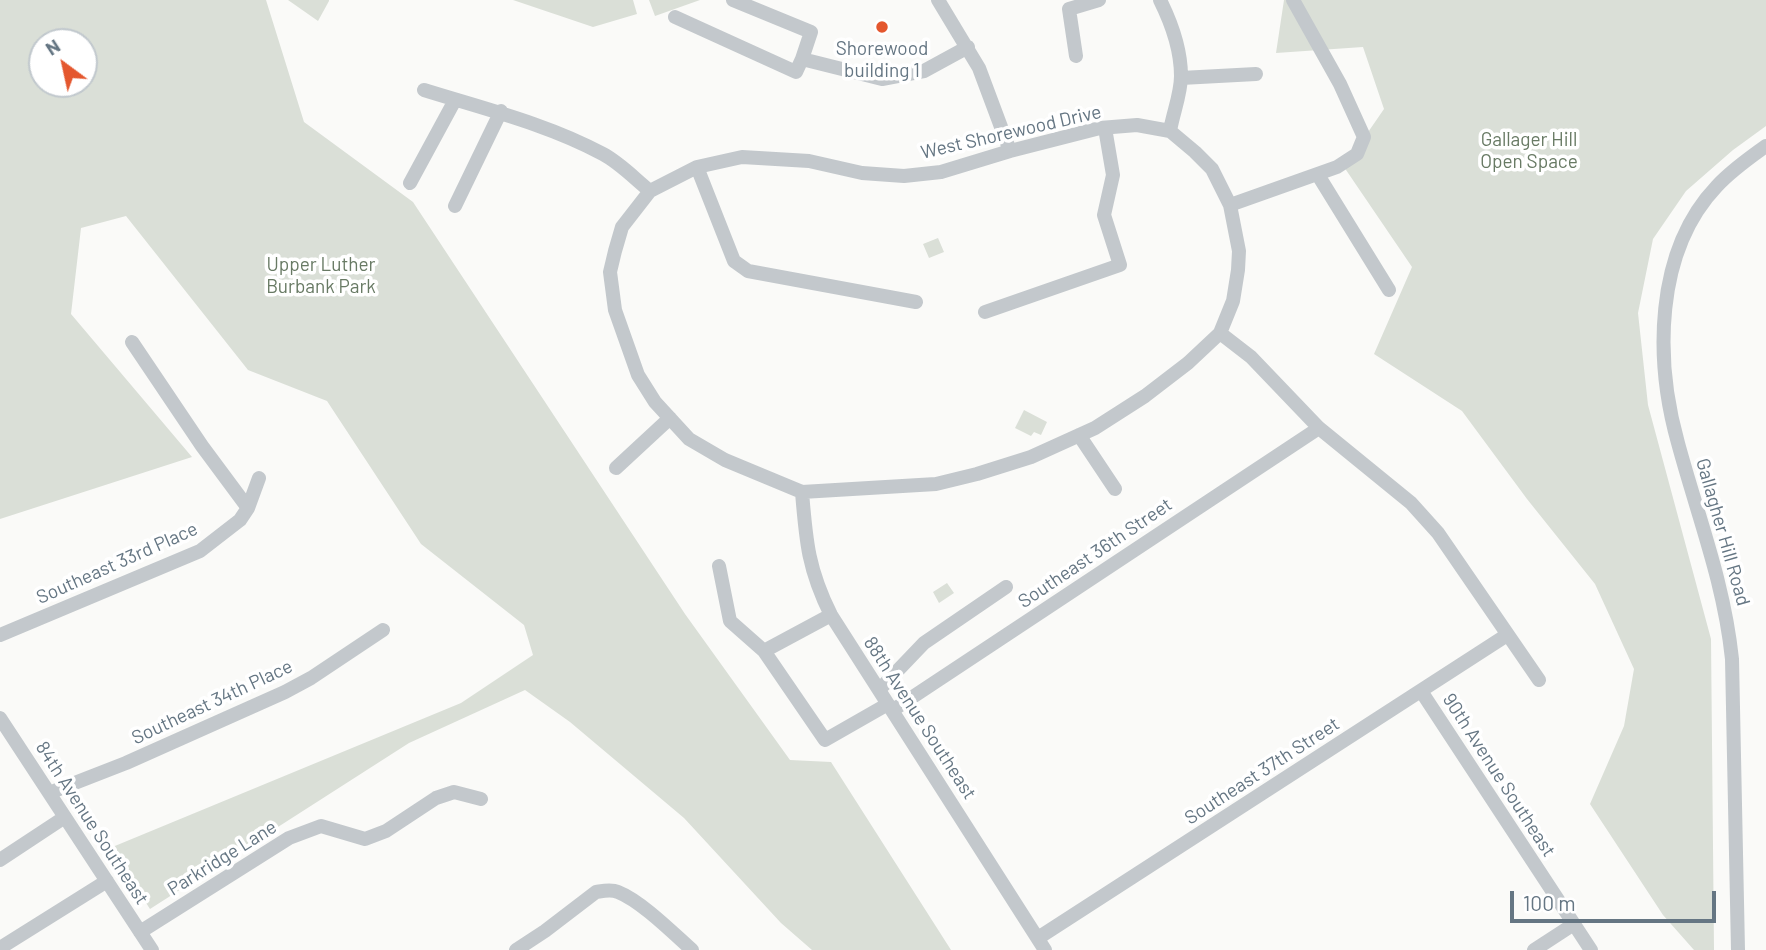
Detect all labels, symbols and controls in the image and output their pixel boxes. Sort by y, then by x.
marker: Shorewood building 1 [874,19,890,35]
north arrow [28,28,98,98]
text: N [41,34,64,60]
place label: Shorewood building 1 [836,38,928,82]
street label: West Shorewood Drive [919,100,1103,164]
park label: Gallager Hill Open Space [1480,129,1578,173]
park label: Upper Luther Burbank Park [266,254,376,298]
street label: Gallagher Hill Road [1691,456,1755,608]
street label: Southeast 36th Street [1014,493,1176,613]
street label: Southeast 33rd Place [33,517,201,609]
street label: 88th Avenue Southeast [859,632,981,804]
street label: Southeast 34th Place [128,655,296,749]
street label: 90th Avenue Southeast [1438,689,1560,861]
street label: Southeast 37th Street [1180,712,1344,830]
street label: 84th Avenue Southeast [31,737,153,909]
street label: Parkridge Lane [163,815,281,901]
scale bar [1514,876,1720,920]
text: 100 m [1523,890,1576,915]

